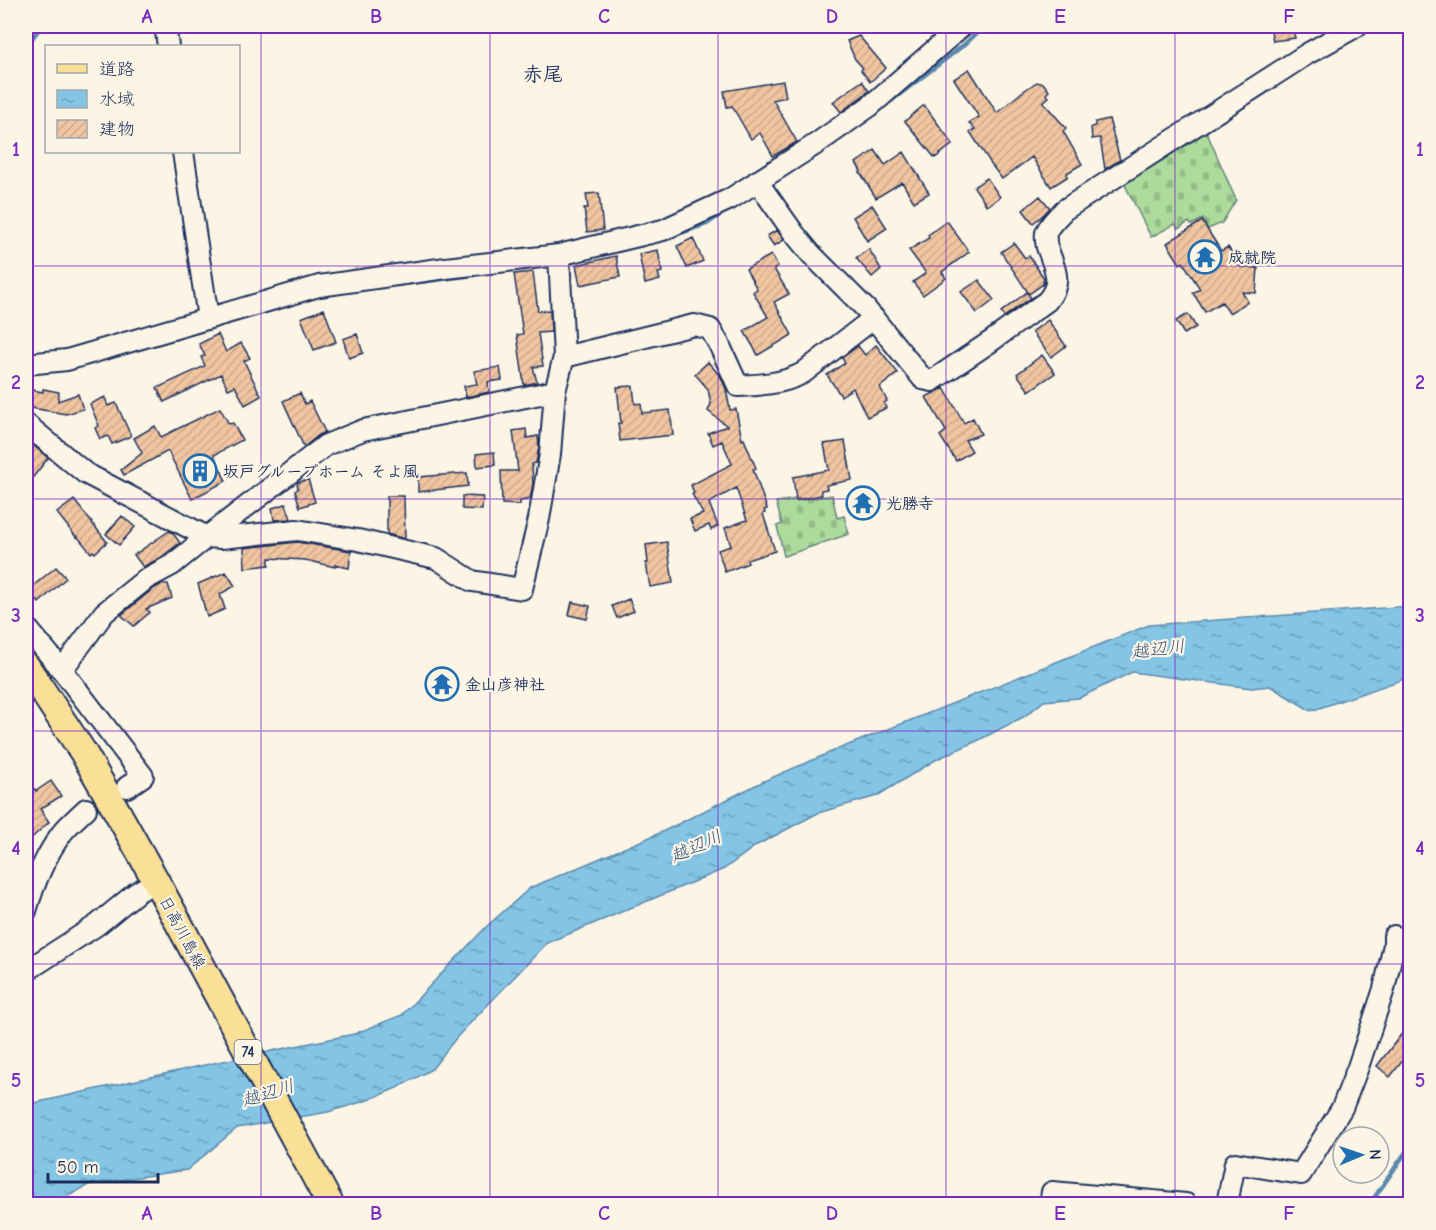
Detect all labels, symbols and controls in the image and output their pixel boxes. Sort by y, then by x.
text: A [141,5,153,28]
text: B [370,5,382,28]
text: C [598,5,610,28]
text: D [826,5,838,28]
text: E [1054,5,1066,28]
text: F [1283,5,1295,28]
legend [45,45,240,153]
text: 道路 [99,59,135,80]
district label: 赤尾 [523,63,563,86]
text: 水域 [99,89,135,110]
text: 建物 [99,119,135,140]
text: 1 [12,138,20,161]
text: 1 [1416,138,1424,161]
temple icon: 成就院 [1187,239,1223,275]
place label: 成就院 [1228,249,1276,267]
text: 2 [11,371,21,394]
text: 2 [1415,371,1425,394]
building icon: 坂戸グループホーム そよ風 [182,453,218,489]
place label: 坂戸グループホーム そよ風 [223,463,419,481]
temple icon: 光勝寺 [845,485,881,521]
place label: 光勝寺 [886,495,934,513]
text: 3 [11,604,21,627]
text: 3 [1415,604,1425,627]
water label: 越辺川 [1129,636,1186,663]
temple icon: 金山彦神社 [424,666,460,702]
place label: 金山彦神社 [465,676,545,694]
water label: 越辺川 [666,826,725,867]
text: 4 [11,837,21,860]
text: 4 [1415,837,1425,860]
street label: 日高川島線 [155,893,209,972]
road number: 74 [234,1040,262,1064]
text: 5 [11,1069,21,1092]
text: 5 [1415,1069,1425,1092]
water label: 越辺川 [238,1076,297,1112]
north arrow [1331,1125,1391,1185]
scale bar [48,1146,158,1184]
text: N [1366,1149,1384,1160]
text: 50 m [57,1157,99,1178]
text: A [141,1202,153,1225]
text: B [370,1202,382,1225]
text: C [598,1202,610,1225]
text: D [826,1202,838,1225]
text: E [1054,1202,1066,1225]
text: F [1283,1202,1295,1225]

